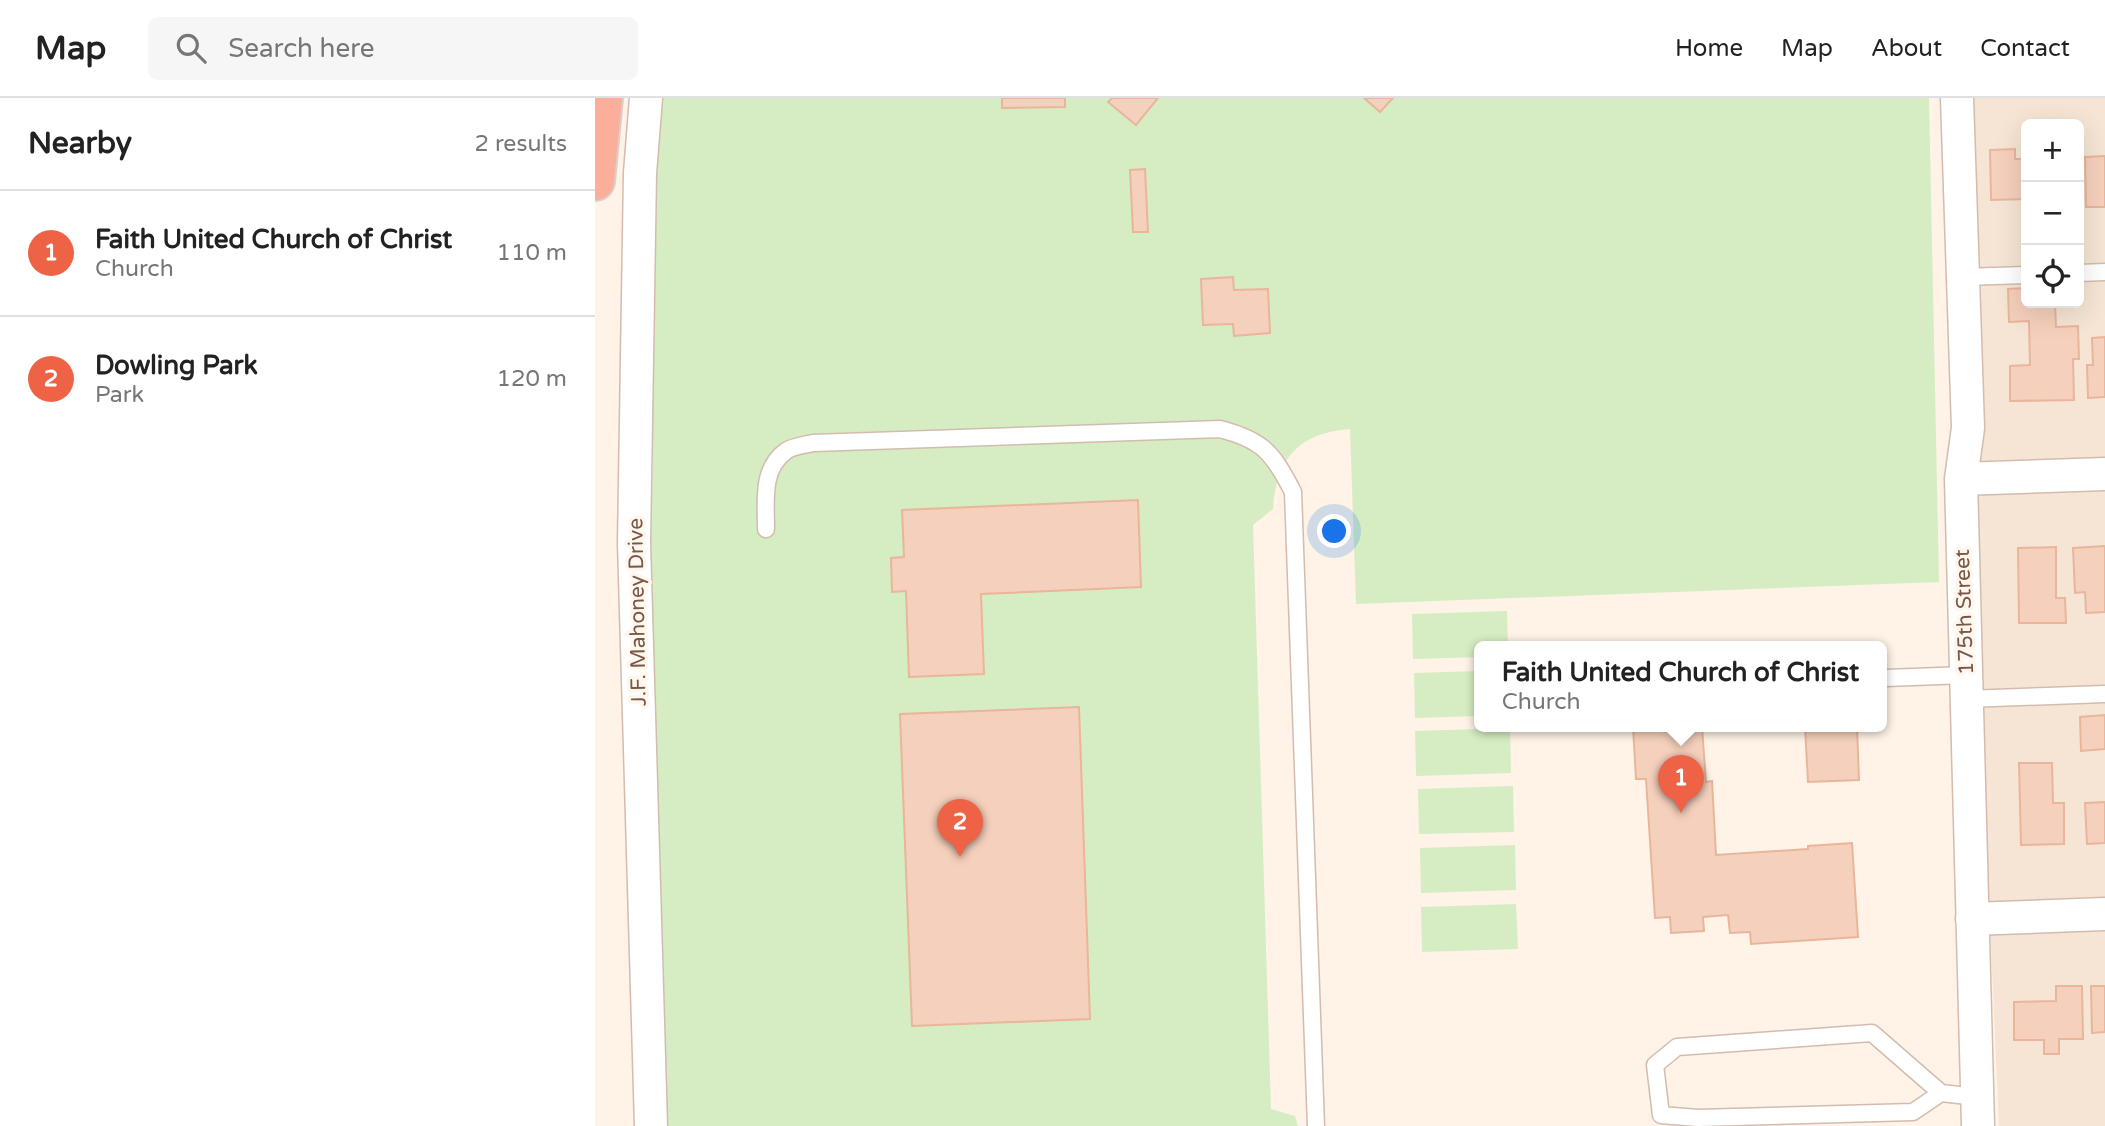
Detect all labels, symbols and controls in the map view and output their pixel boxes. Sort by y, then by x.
search box [148,17,638,80]
text: Map [35,29,106,68]
icon: search [172,29,210,67]
text: Search here [228,33,374,64]
text: Home [1675,34,1743,63]
text: Map [1781,34,1833,63]
text: About [1871,34,1942,63]
text: Contact [1980,34,2070,63]
map controls [2021,119,2084,308]
button: + [2021,119,2084,182]
text: Nearby [28,125,132,162]
text: 2 results [474,130,567,158]
button: − [2021,182,2084,245]
text: Faith United Church of Christ [95,224,452,255]
text: 1 [44,239,58,267]
text: 110 m [497,239,567,267]
button: locate [2021,245,2084,308]
text: Church [95,255,174,283]
text: Dowling Park [95,350,258,381]
text: 2 [44,365,58,393]
text: 120 m [497,365,567,393]
text: Park [95,381,144,409]
your location [1317,514,1351,548]
street label: J.F. Mahoney Drive [623,518,652,706]
street label: 175th Street [1950,549,1979,675]
popup [1474,641,1887,732]
text: Faith United Church of Christ [1502,657,1859,688]
text: Church [1502,688,1580,716]
pin: 1 [1658,755,1704,813]
pin: 2 [937,799,983,857]

